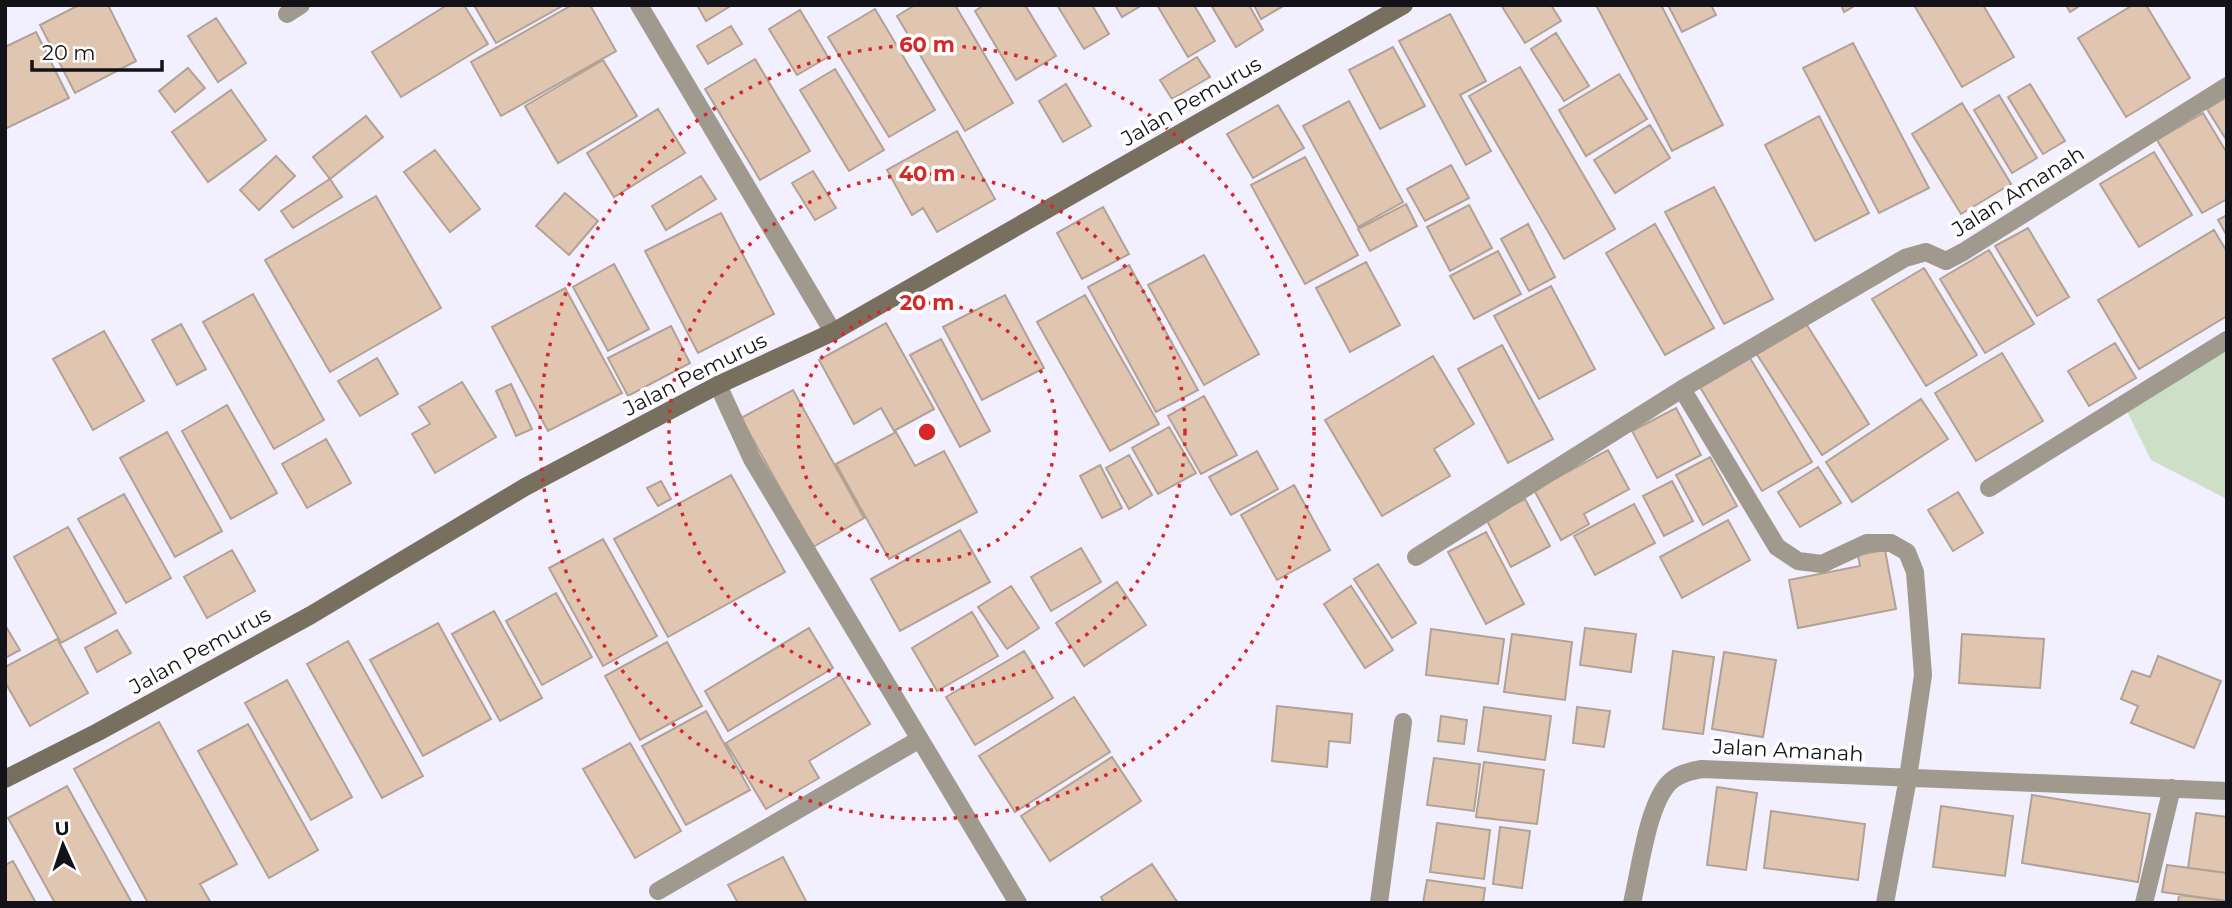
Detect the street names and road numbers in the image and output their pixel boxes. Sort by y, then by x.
street label: Jalan Pemurus [1116,51,1265,152]
street label: Jalan Amanah [1946,140,2089,242]
street label: Jalan Pemurus [618,327,771,421]
street label: Jalan Pemurus [124,601,275,700]
street label: Jalan Amanah [1711,734,1864,766]

